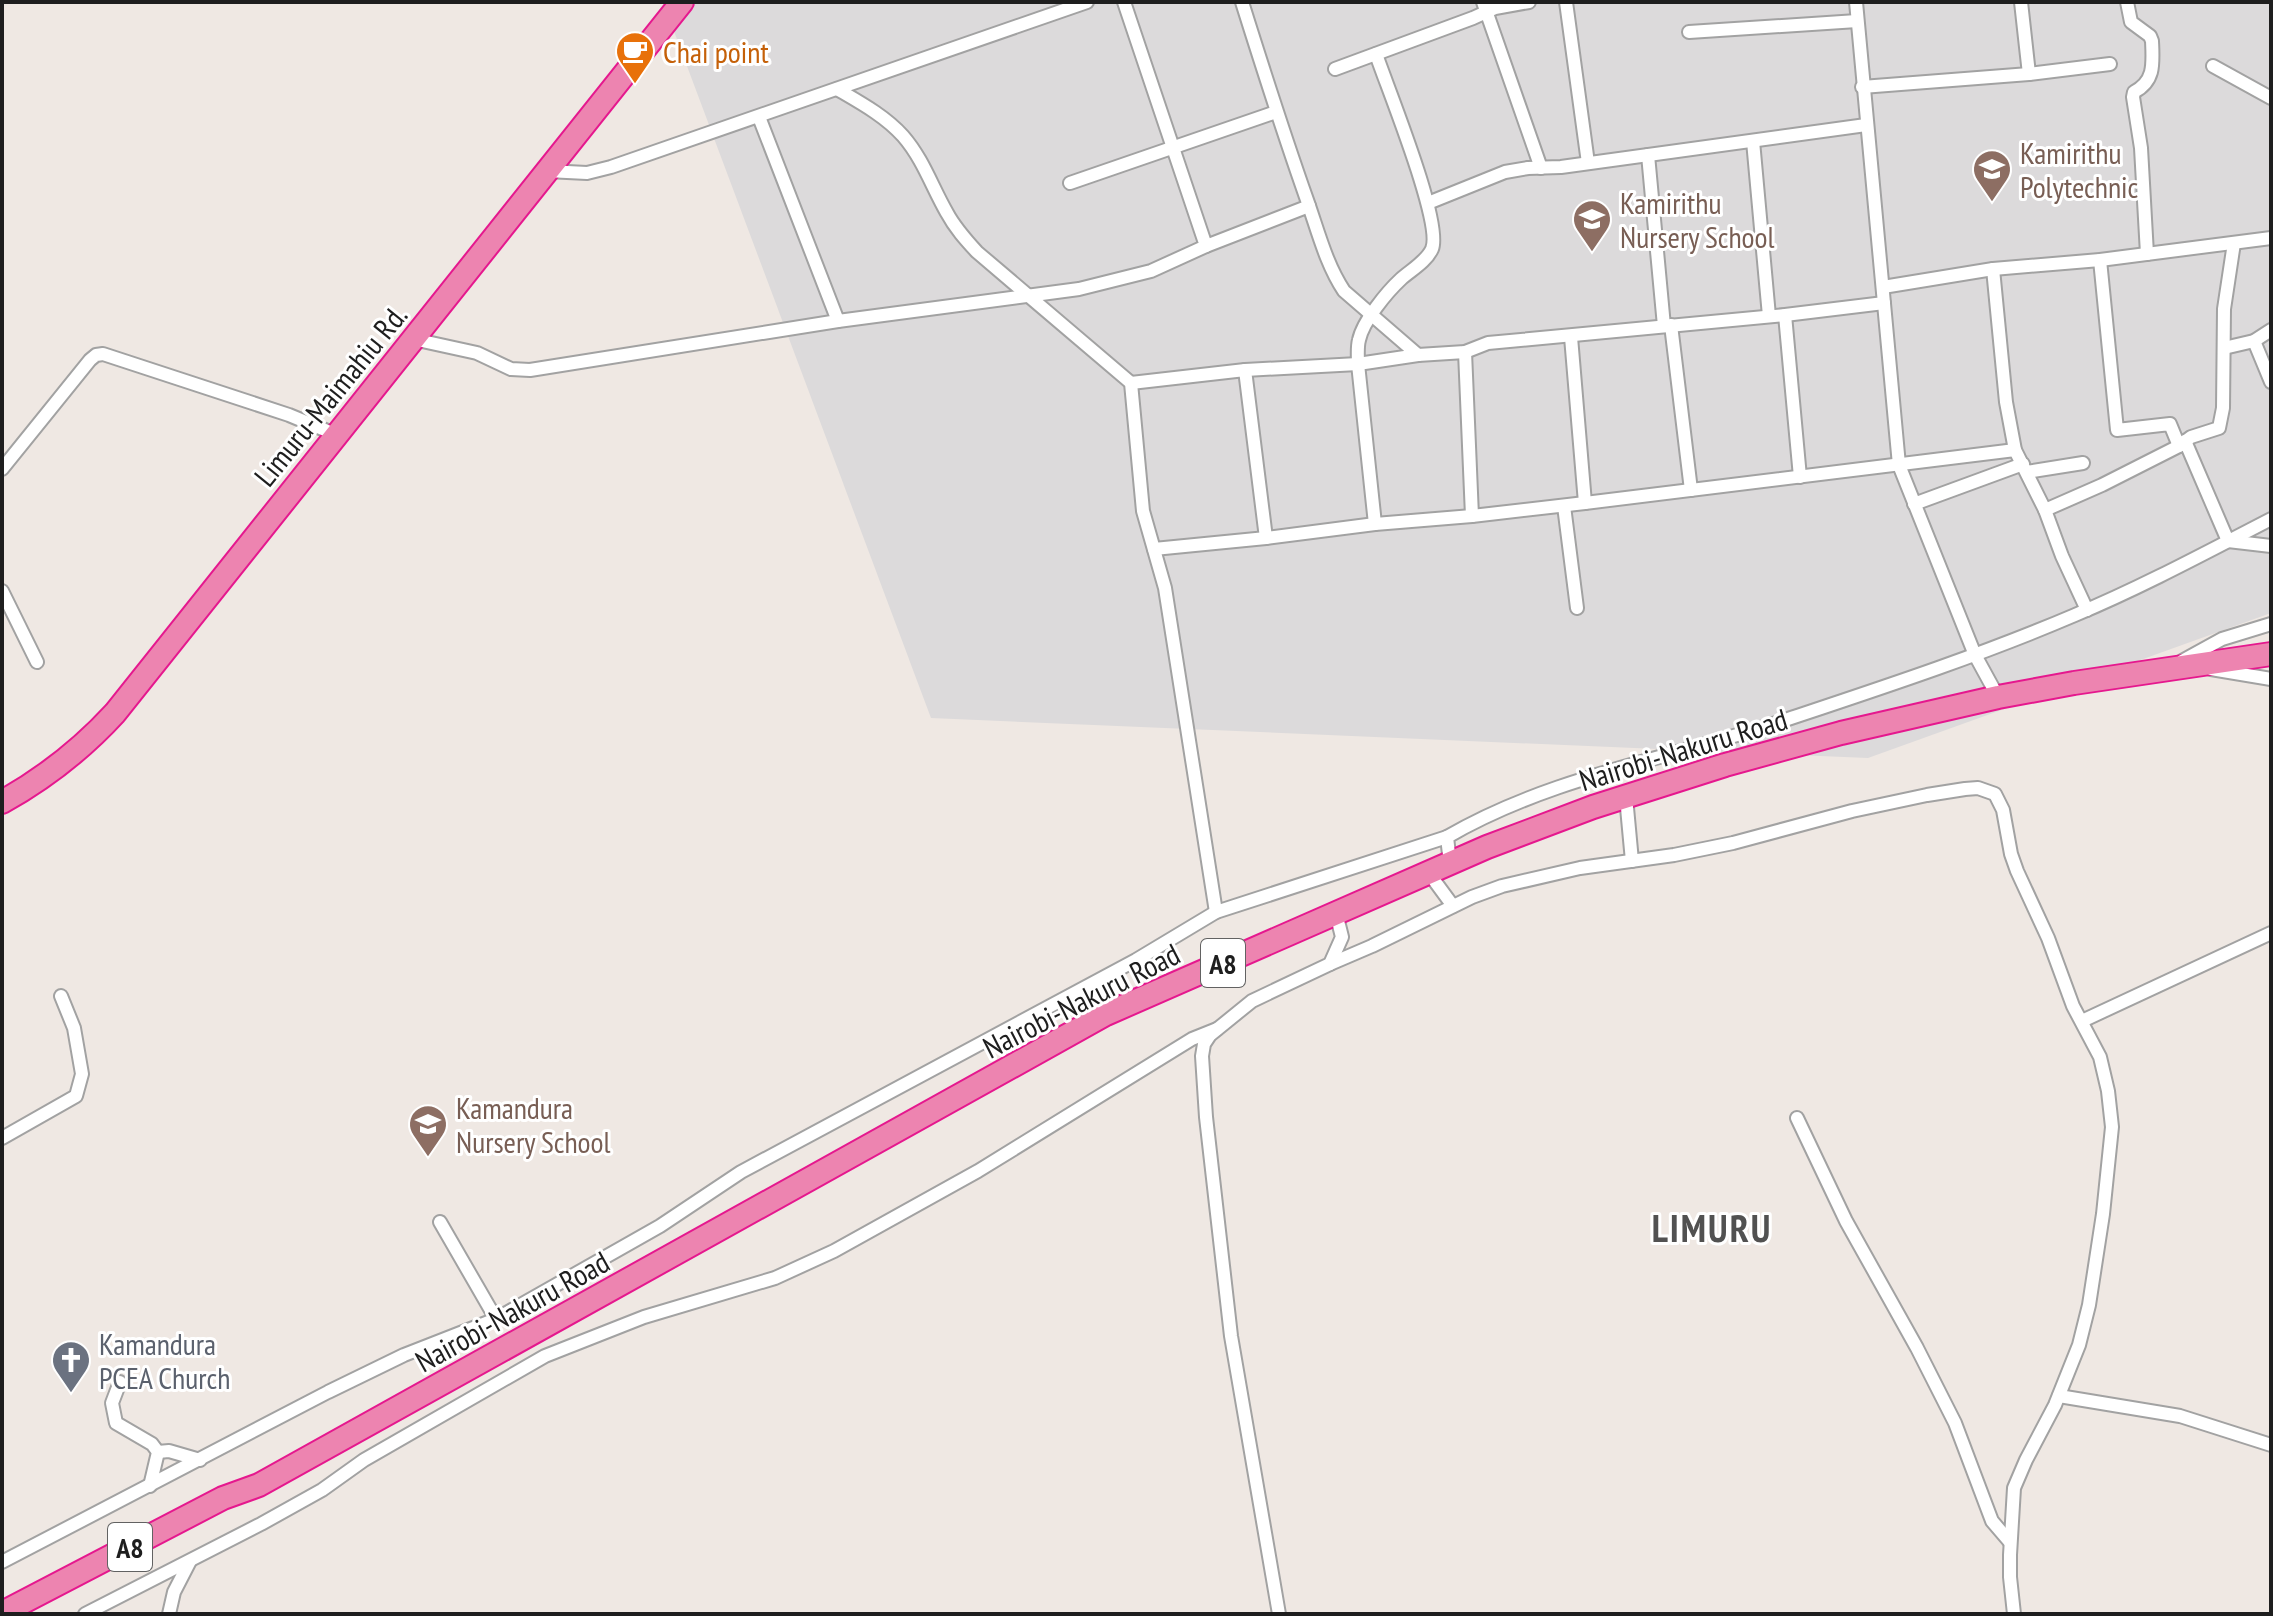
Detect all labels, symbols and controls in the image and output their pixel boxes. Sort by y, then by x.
cafe icon: Chai point [614,30,656,85]
place label: Chai point [663,32,769,71]
place label: Kamirithu Polytechnic [2020,133,2139,206]
school or university icon: Kamirithu Polytechnic [1971,148,2013,203]
place label: Kamirithu Nursery School [1620,183,1775,256]
school or university icon: Kamirithu Nursery School [1571,198,1613,253]
street label: Limuru-Maimahiu Rd. [245,296,415,494]
street label: Nairobi-Nakuru Road [1574,699,1792,799]
street label: Nairobi-Nakuru Road [976,934,1186,1066]
road number: A8 [1201,939,1245,987]
place label: Kamandura Nursery School [456,1088,611,1161]
school or university icon: Kamandura Nursery School [407,1103,449,1158]
district label: LIMURU [1652,1203,1772,1252]
street label: Nairobi-Nakuru Road [408,1242,616,1380]
place label: Kamandura PCEA Church [99,1324,230,1397]
church icon: Kamandura PCEA Church [50,1339,92,1394]
road number: A8 [108,1523,152,1571]

